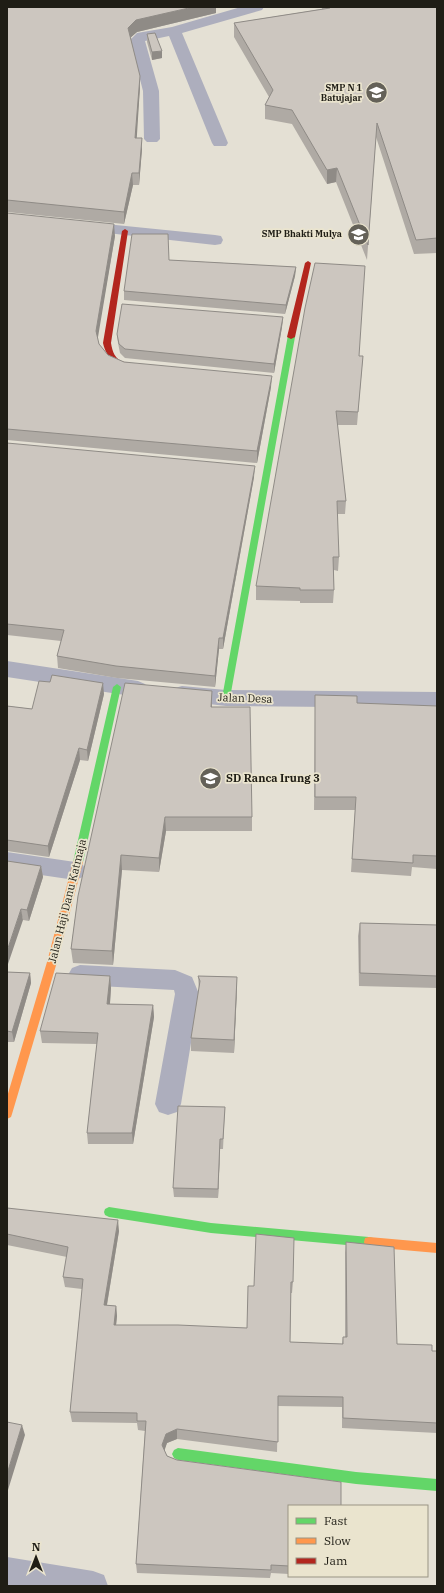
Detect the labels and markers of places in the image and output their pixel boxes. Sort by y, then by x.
school or university icon: SMP N 1 Batujajar [364,80,390,106]
place label: SMP N 1 Batujajar [321,82,363,103]
school or university icon: SMP Bhakti Mulya [345,221,371,247]
place label: SMP Bhakti Mulya [262,228,342,239]
school or university icon: SD Ranca Irung 3 [198,765,224,791]
place label: SD Ranca Irung 3 [226,771,320,785]

